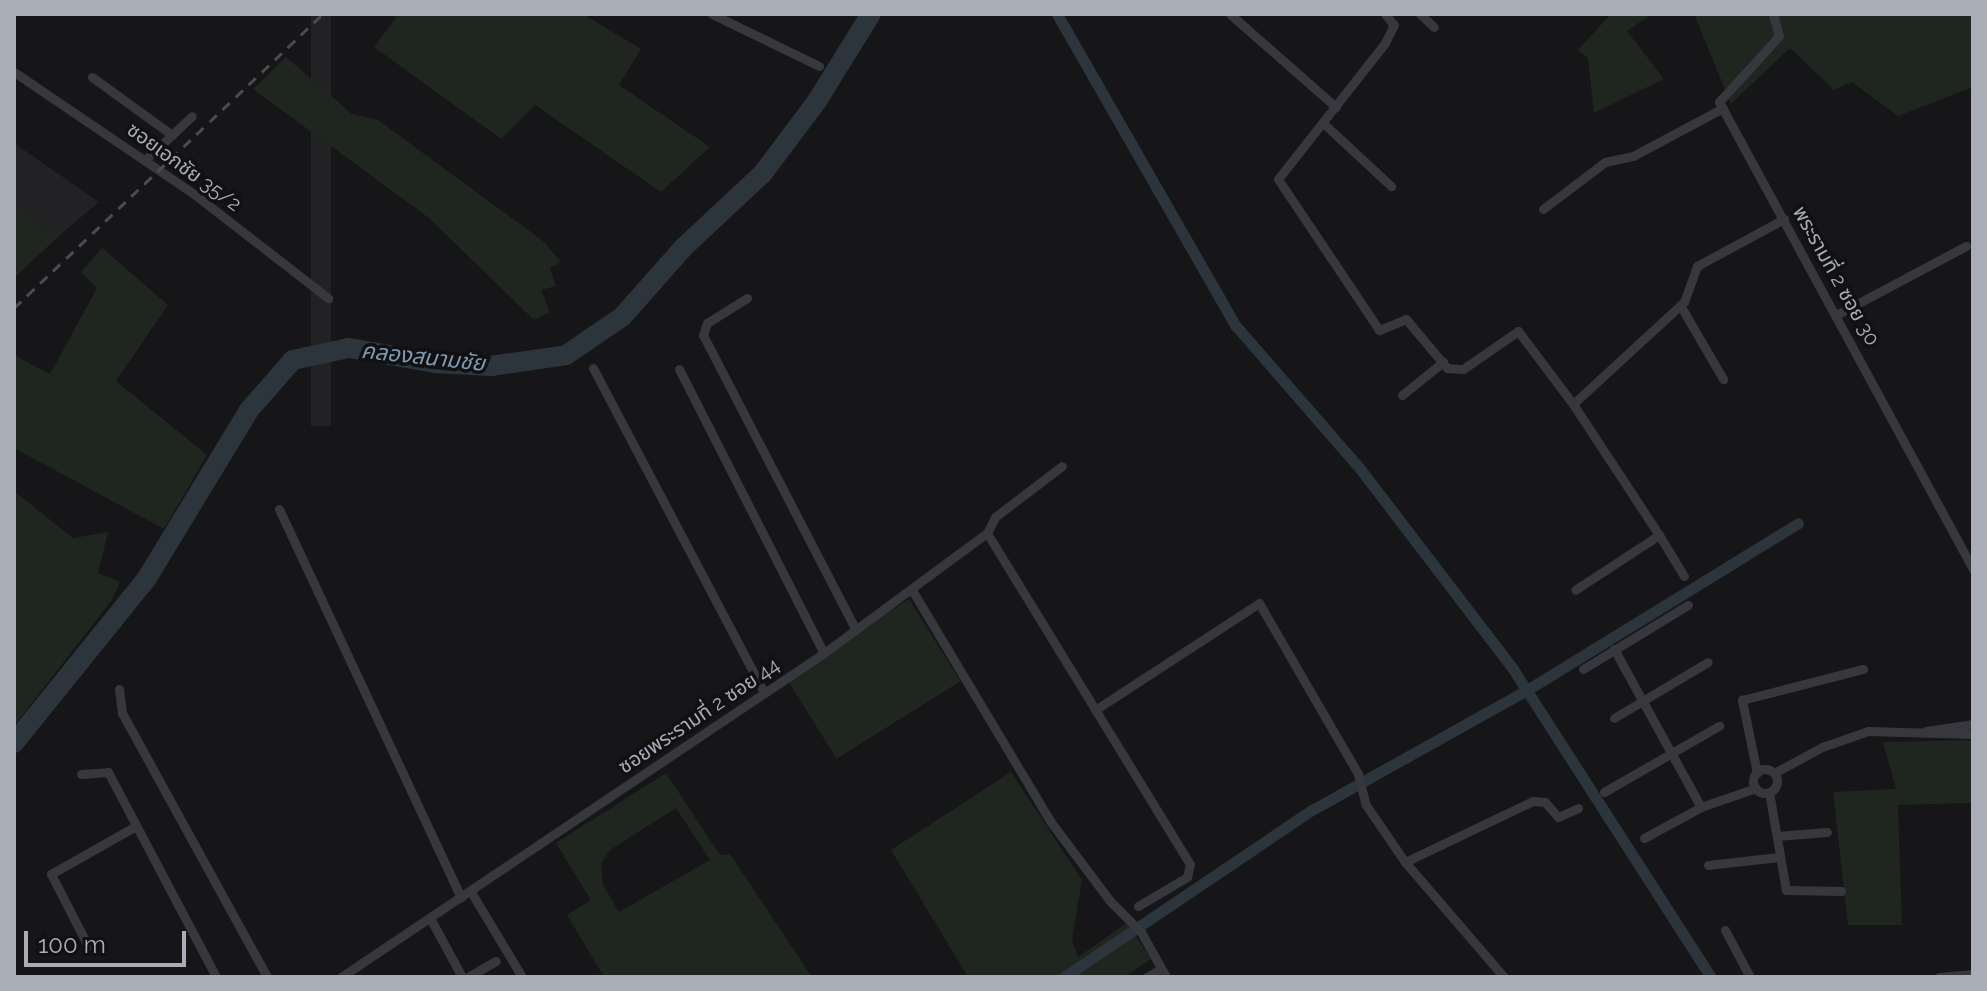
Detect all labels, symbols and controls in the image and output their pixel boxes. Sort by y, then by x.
street label: ซอยเอกชัย 35/2 [122,118,246,216]
street label: พระรามที่ 2 ซอย 30 [1788,202,1884,350]
water label: คลองสนามชัย [360,337,486,377]
street label: ซอยพระรามที่ 2 ซอย 44 [614,653,784,779]
scale bar [28,915,190,965]
text: 100 m [38,930,106,959]

